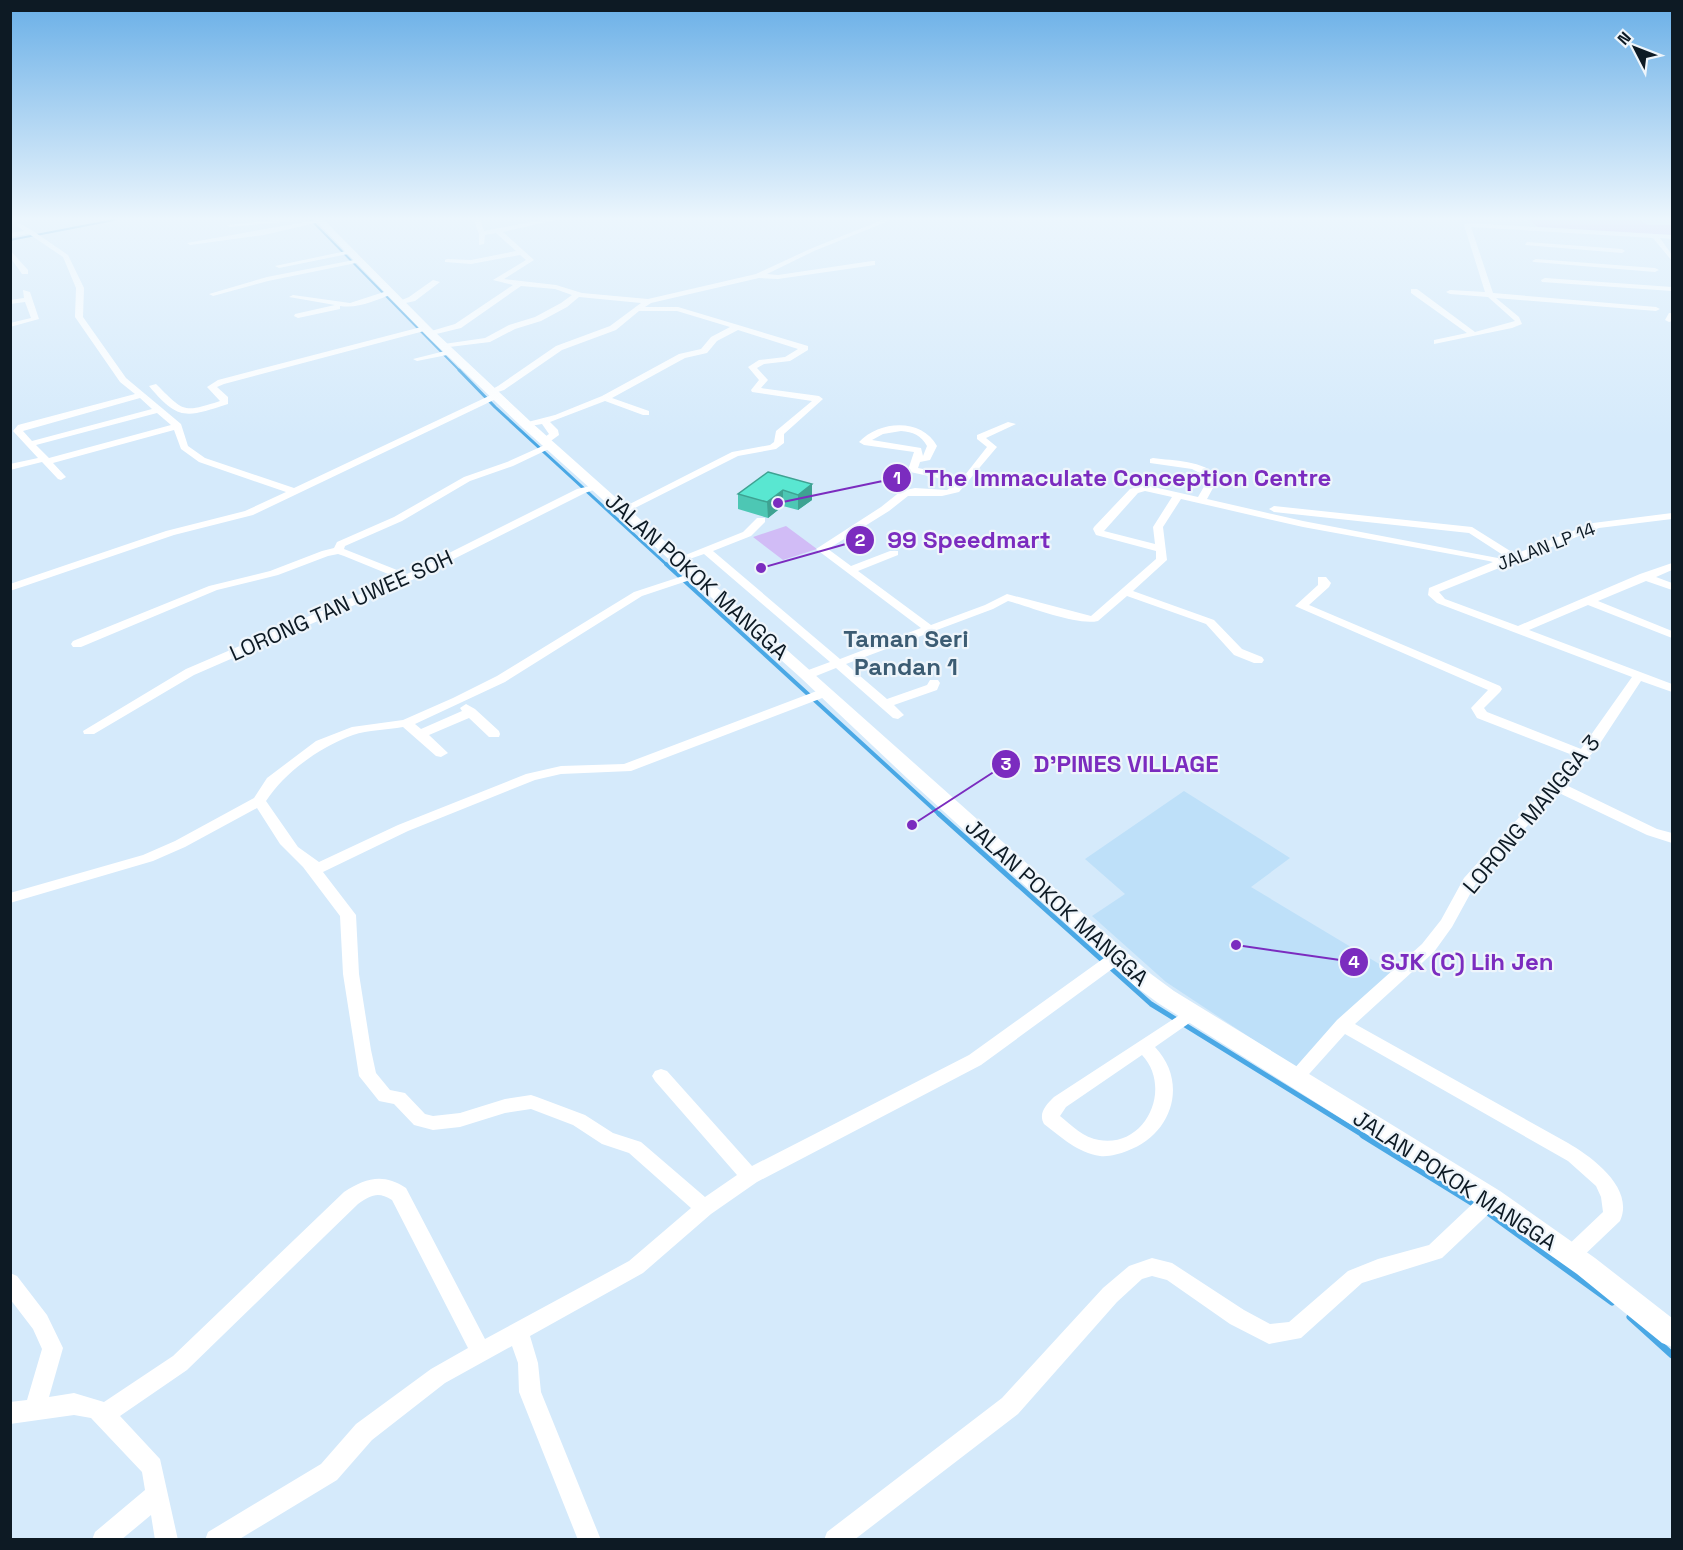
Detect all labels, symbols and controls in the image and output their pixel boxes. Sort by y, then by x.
north arrow [1605,18,1665,78]
text: N [1613,27,1636,49]
callout: The Immaculate Conception Centre [882,457,1343,499]
text: The Immaculate Conception Centre [925,462,1331,493]
text: 1 [893,466,901,489]
street label: JALAN POKOK MANGGA [599,486,795,666]
street label: JALAN LP 14 [1494,517,1598,575]
callout: 99 Speedmart [845,519,1062,561]
text: 99 Speedmart [887,524,1051,555]
text: 2 [855,528,866,551]
street label: LORONG TAN UWEE SOH [225,543,457,667]
district label: Taman Seri Pandan 1 [843,623,969,682]
street label: LORONG MANGGA 3 [1456,729,1606,899]
callout: D'PINES VILLAGE [991,743,1230,785]
text: D'PINES VILLAGE [1033,748,1219,779]
text: 3 [1001,752,1012,775]
street label: JALAN POKOK MANGGA [959,812,1155,992]
callout: SJK (C) Lih Jen [1339,941,1566,983]
text: SJK (C) Lih Jen [1380,946,1554,977]
text: 4 [1348,950,1360,973]
street label: JALAN POKOK MANGGA [1348,1104,1562,1256]

